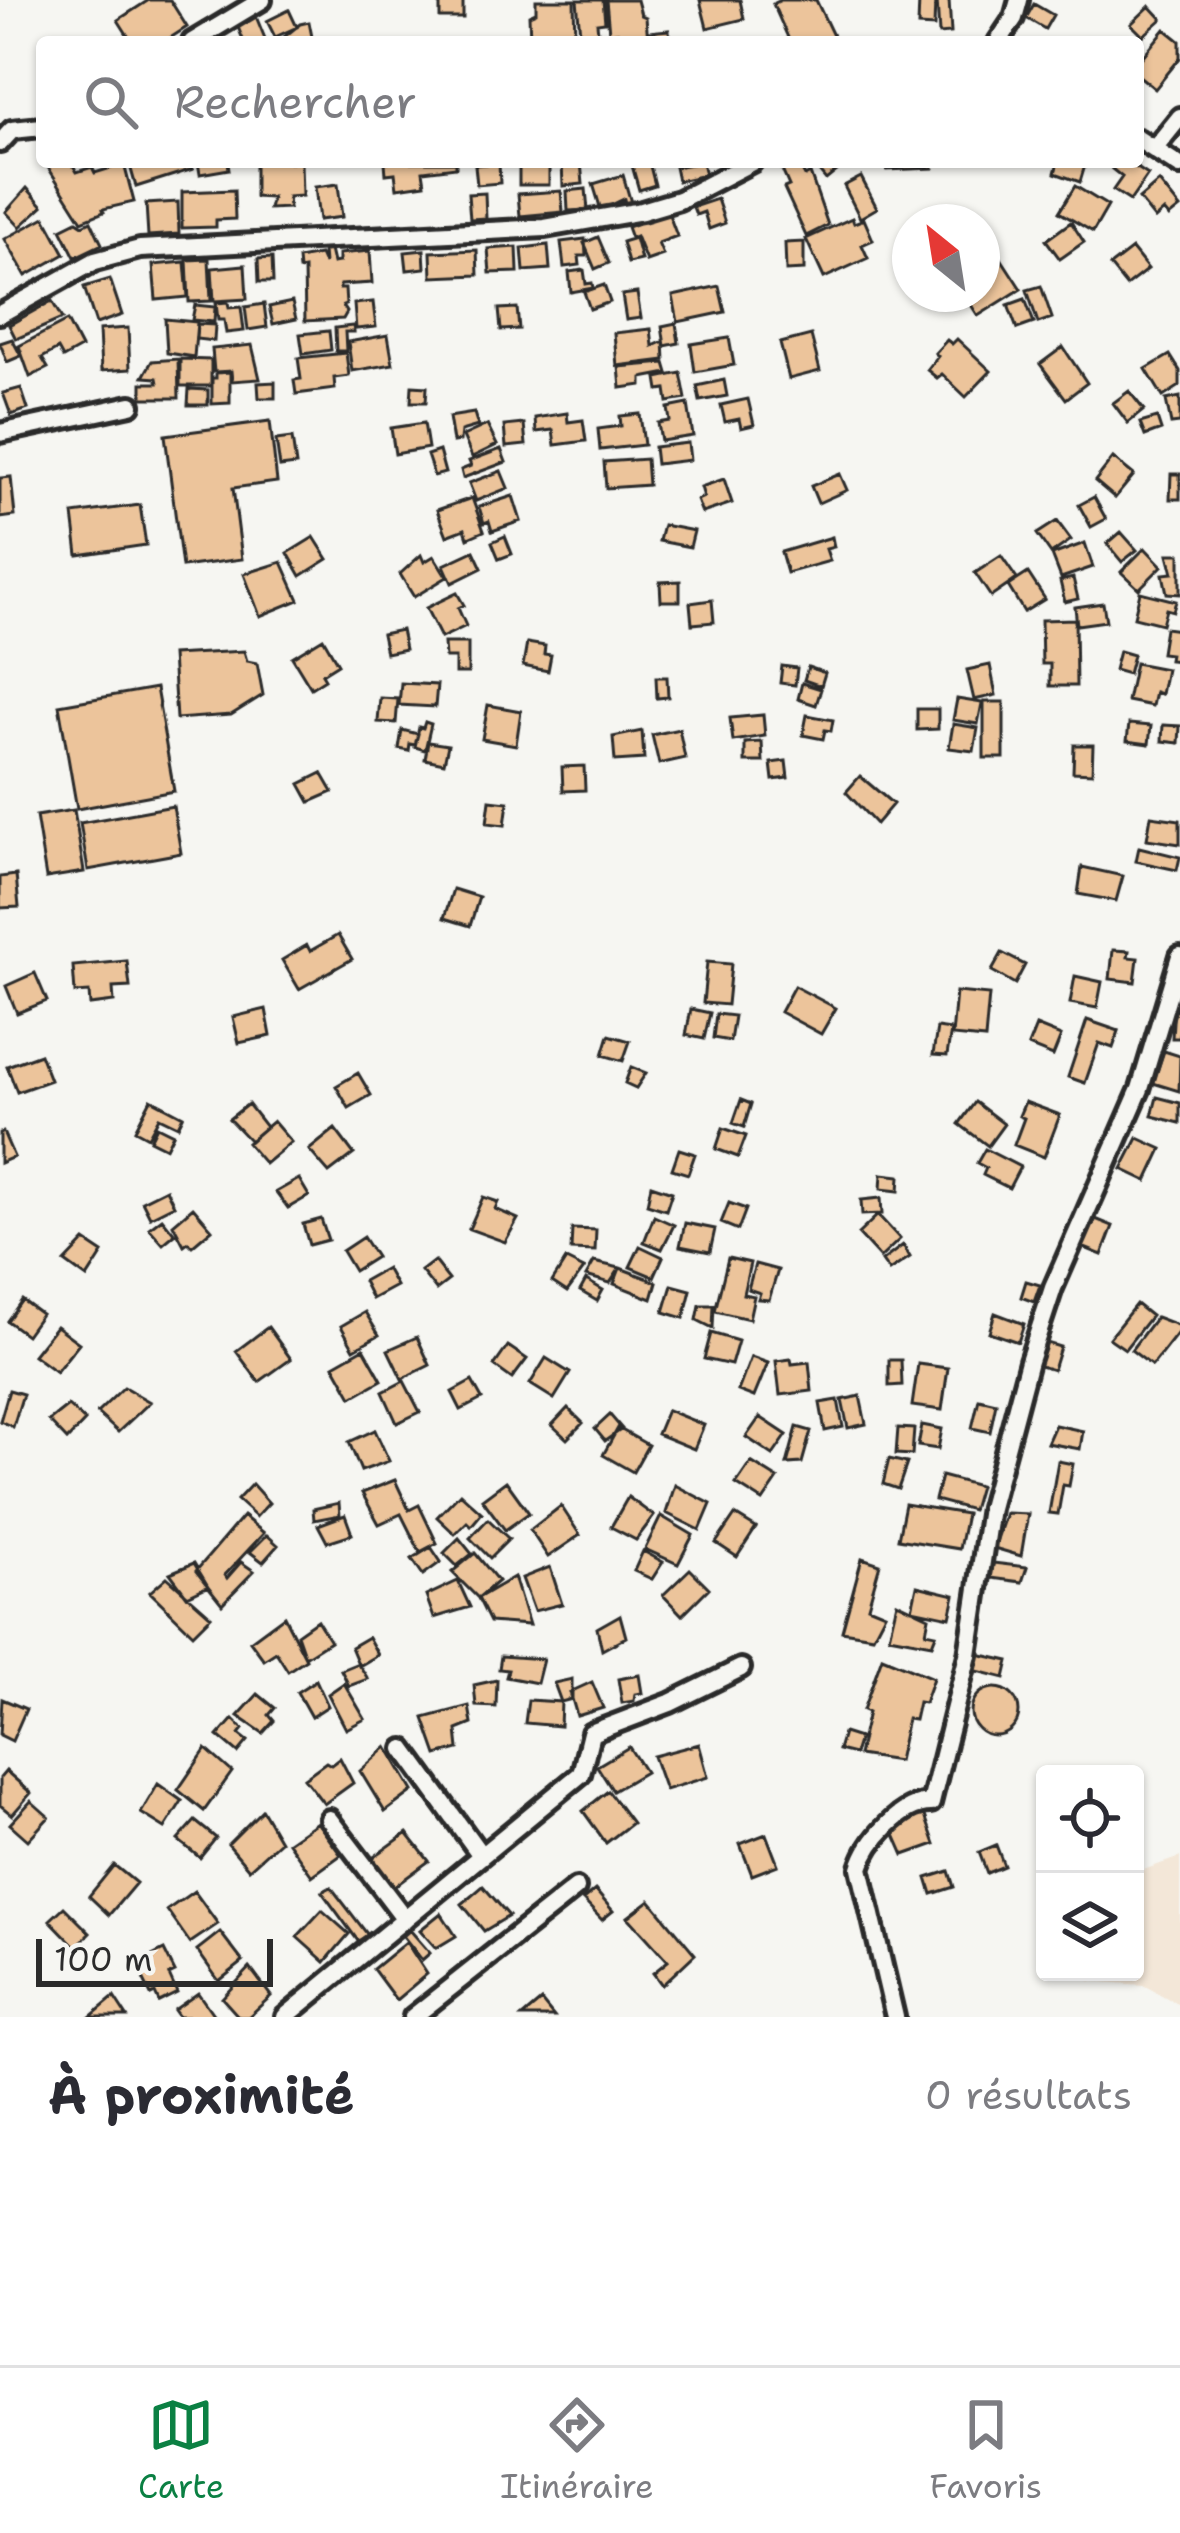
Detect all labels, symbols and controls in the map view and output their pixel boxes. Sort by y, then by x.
search box [36,36,1144,168]
icon: search [78,69,144,135]
text: Rechercher [174,72,417,132]
north arrow [892,204,1000,312]
map controls [1036,1765,1144,1981]
button: locate [1036,1765,1144,1873]
button: layers [1036,1873,1144,1981]
scale bar [36,1933,273,1986]
text: 100 m [54,1937,153,1982]
text: À proximité [48,2061,355,2129]
text: 0 résultats [925,2069,1132,2121]
tab: Carte [138,2392,224,2509]
tab: Itinéraire [500,2392,654,2509]
tab: Favoris [929,2392,1042,2509]

